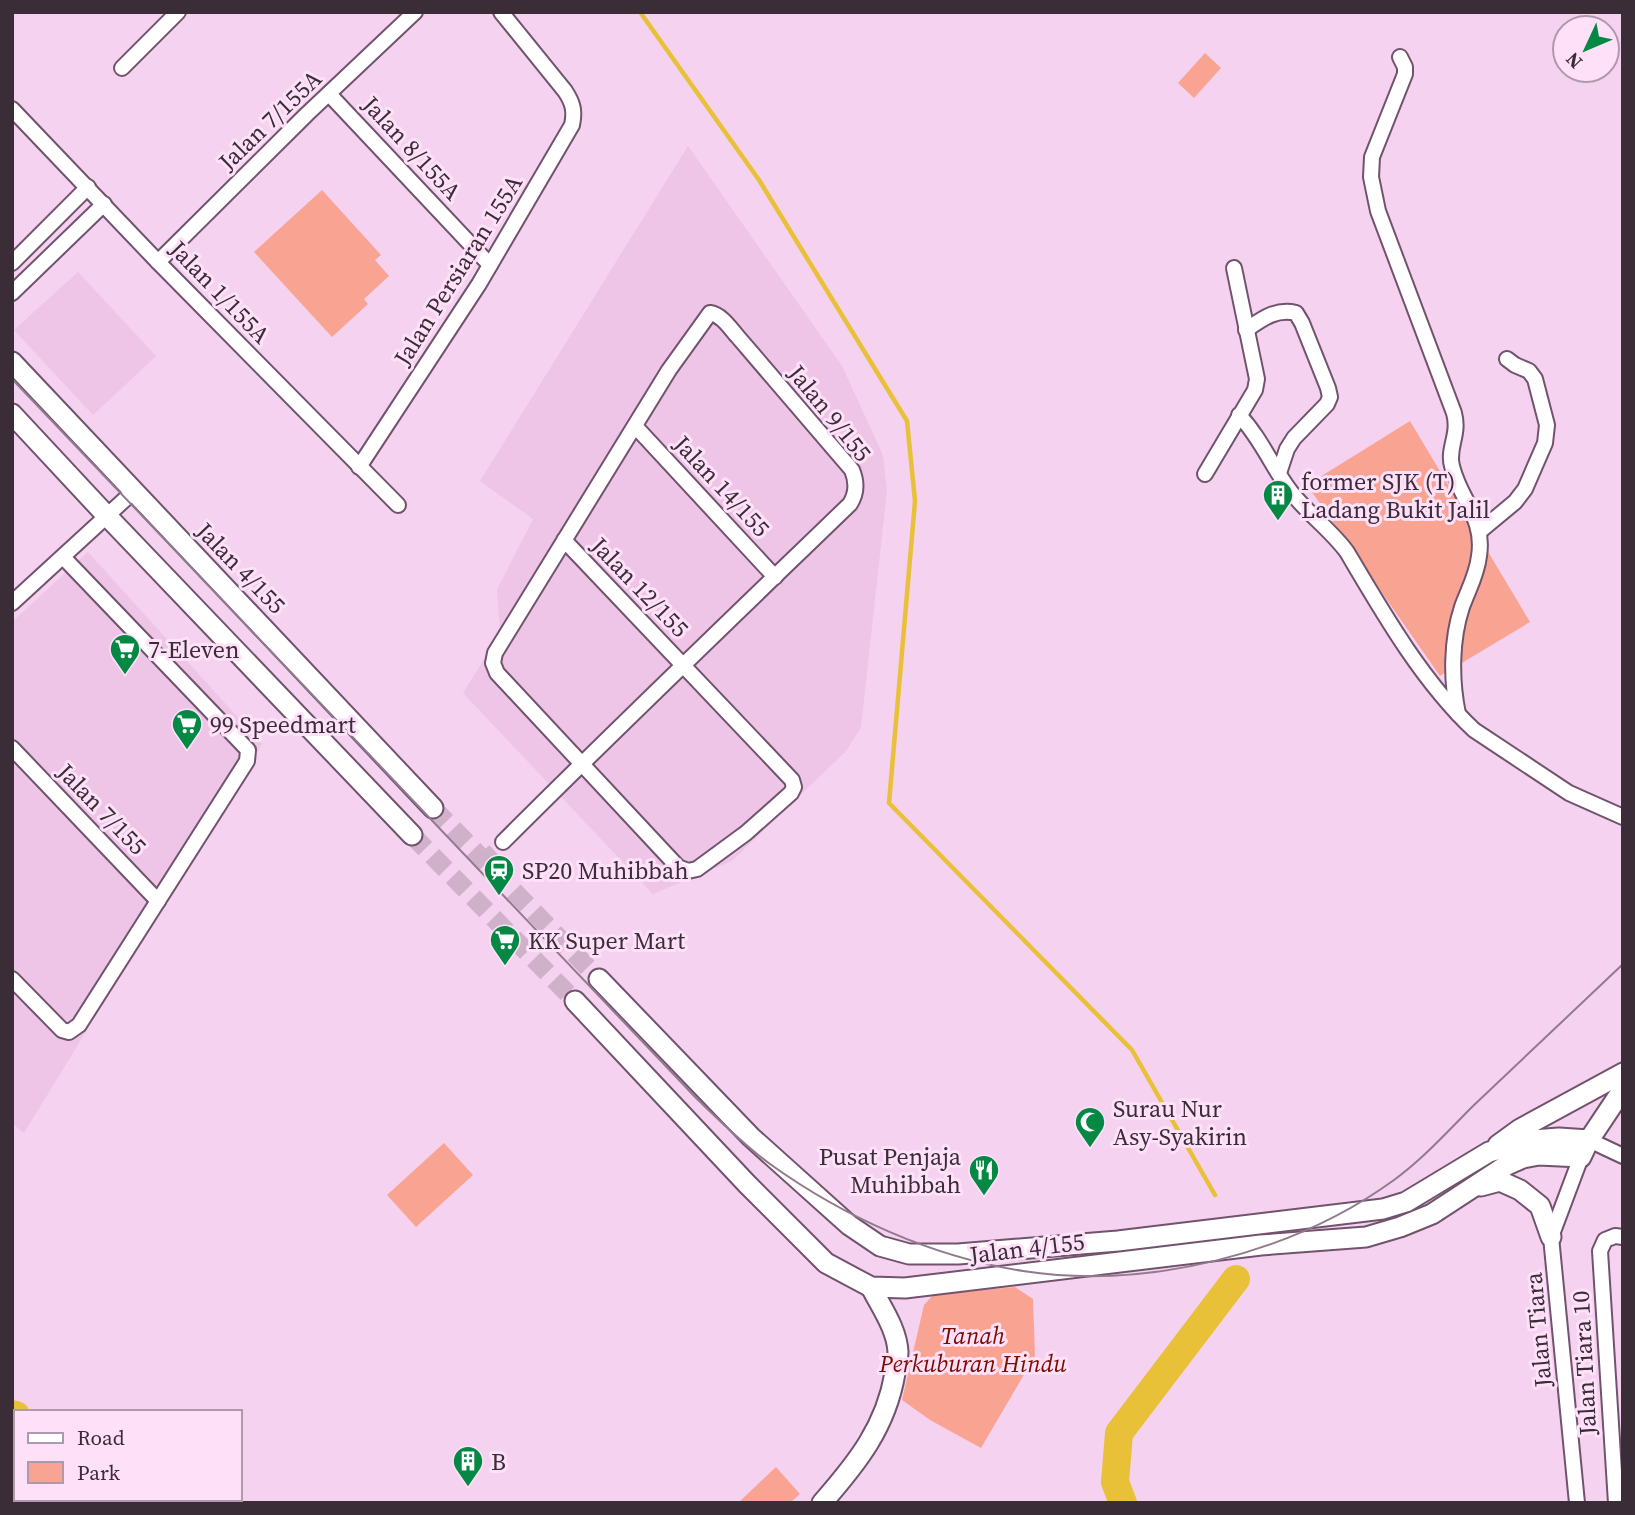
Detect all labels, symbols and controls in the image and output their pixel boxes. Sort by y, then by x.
north arrow [1551,14,1621,84]
text: N [1560,47,1588,75]
street label: Jalan 7/155A [210,62,329,178]
street label: Jalan 8/155A [354,88,469,207]
street label: Jalan Persiaran 155A [385,168,530,373]
street label: Jalan 1/155A [162,232,278,351]
street label: Jalan 9/155 [780,357,879,468]
street label: Jalan 14/155 [666,427,778,544]
place label: former SJK (T) Ladang Bukit Jalil [1301,465,1490,526]
building icon: former SJK (T) Ladang Bukit Jalil [1261,478,1295,522]
street label: Jalan 4/155 [188,514,293,621]
street label: Jalan 12/155 [583,529,696,644]
supermarket icon: 7-Eleven [108,632,142,676]
place label: 7-Eleven [148,633,240,666]
supermarket icon: 99 Speedmart [170,707,204,751]
place label: 99 Speedmart [210,708,356,741]
street label: Jalan 7/155 [49,755,154,862]
station icon: SP20 Muhibbah [482,853,516,897]
place label: SP20 Muhibbah [522,854,689,887]
supermarket icon: KK Super Mart [488,923,522,967]
place label: KK Super Mart [528,924,685,957]
place label: Surau Nur Asy-Syakirin [1113,1092,1247,1153]
mosque icon: Surau Nur Asy-Syakirin [1073,1105,1107,1149]
place label: Pusat Penjaja Muhibbah [819,1140,962,1201]
restaurant icon: Pusat Penjaja Muhibbah [967,1153,1001,1197]
street label: Jalan 4/155 [967,1225,1086,1272]
street label: Jalan Tiara [1516,1270,1560,1390]
street label: Jalan Tiara 10 [1564,1290,1604,1437]
park label: Tanah Perkuburan Hindu [878,1319,1067,1380]
legend [14,1410,242,1501]
text: Road [77,1423,125,1452]
building icon: B [451,1444,485,1488]
place label: B [491,1445,506,1478]
text: Park [77,1458,121,1487]

